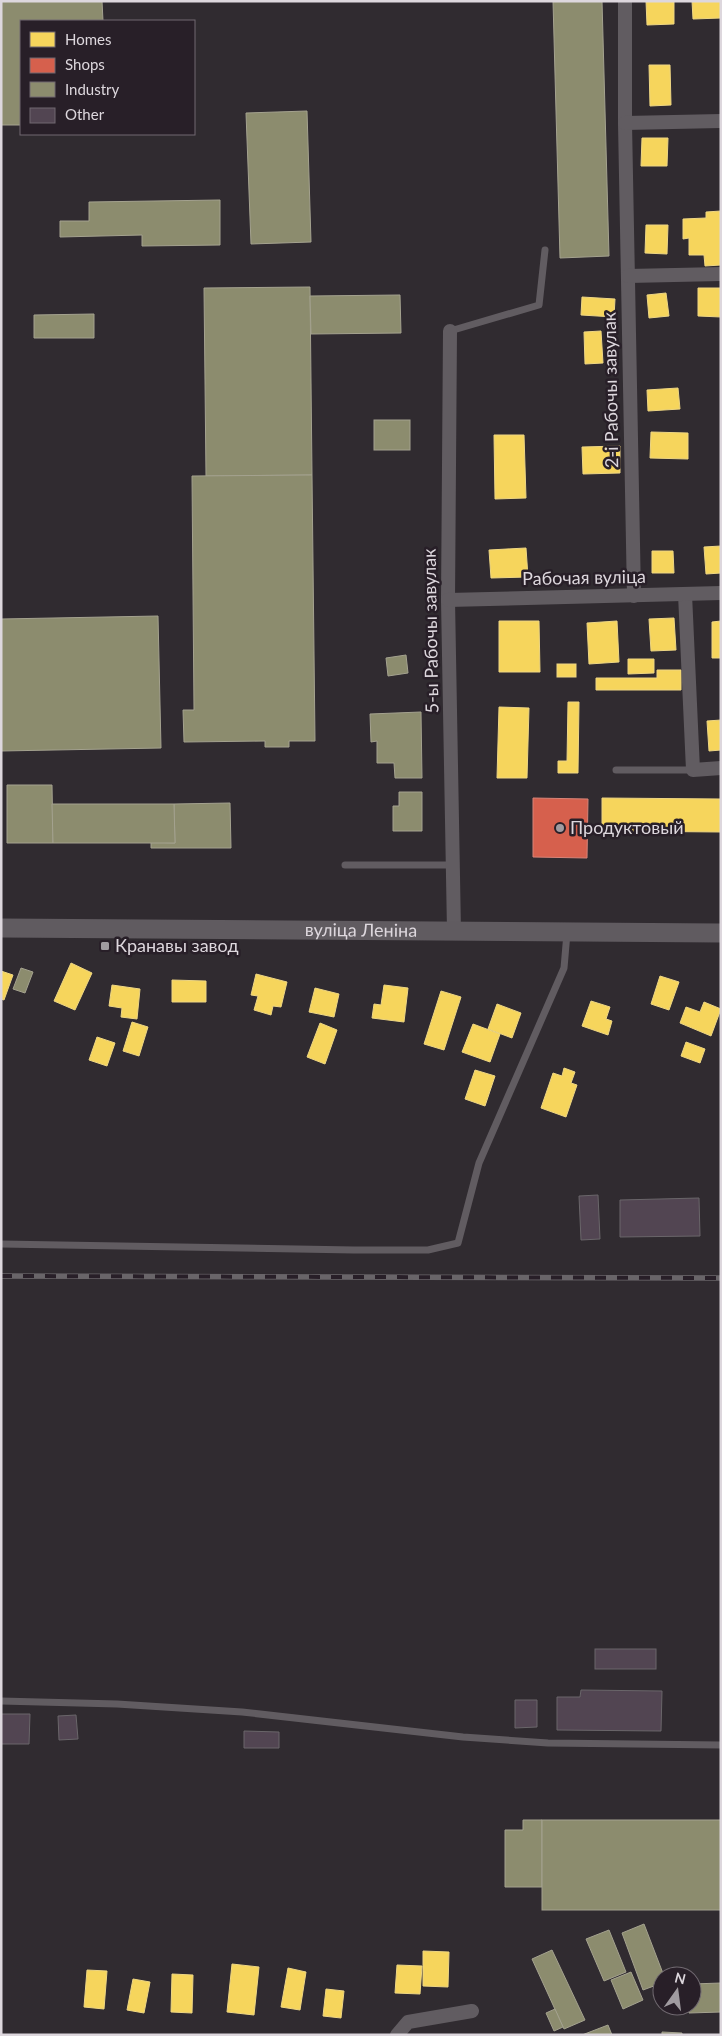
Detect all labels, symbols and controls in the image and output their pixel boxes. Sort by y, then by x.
legend [20,20,195,135]
text: Homes [65,30,111,48]
text: Shops [65,55,105,73]
text: Industry [65,80,120,98]
text: Other [65,105,105,123]
street label: 2-і Рабочы завулак [598,311,622,468]
street label: 5-ы Рабочы завулак [418,548,442,714]
street label: Рабочая вуліца [522,565,646,589]
place label: Продуктовый [570,816,684,838]
marker: Продуктовый [554,822,566,834]
street label: вуліца Леніна [305,918,417,941]
place label: Кранавы завод [115,934,239,956]
marker: Кранавы завод [99,940,111,952]
north arrow [652,1966,702,2016]
text: N [673,1968,688,1987]

